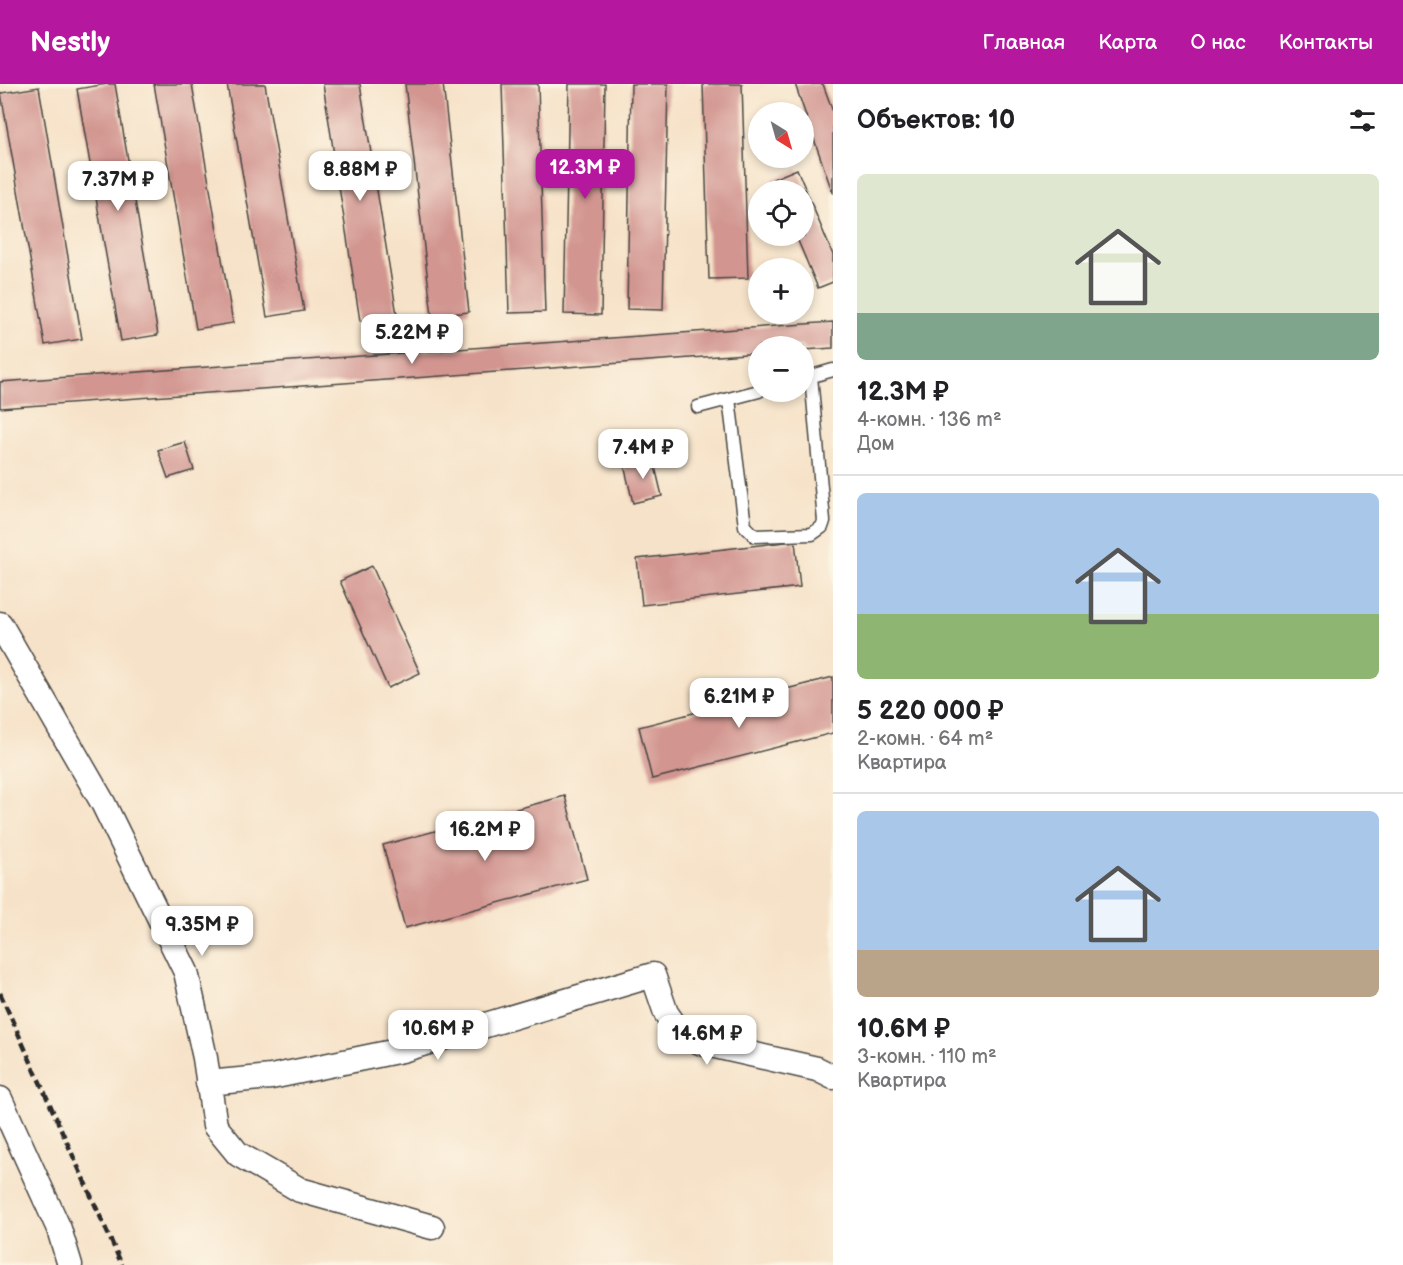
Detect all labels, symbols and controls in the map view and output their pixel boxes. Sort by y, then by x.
text: Nestly [30,26,110,59]
text: Главная [982,30,1065,55]
text: Карта [1098,30,1157,55]
text: О нас [1190,30,1246,55]
text: Контакты [1279,30,1373,55]
north arrow [748,102,814,168]
map controls [748,102,814,402]
icon: filters [1346,104,1379,137]
text: Объектов: 10 [857,105,1015,136]
pin: 12.3M ₽ [530,149,640,200]
pin: 8.88M ₽ [305,151,415,202]
text: 12.3M ₽ [550,156,620,180]
text: 8.88M ₽ [323,158,397,182]
pin: 7.37M ₽ [63,161,173,212]
text: 7.37M ₽ [82,168,154,192]
button: locate [748,180,814,246]
icon: home [1064,213,1172,321]
button: + [748,258,814,324]
pin: 5.22M ₽ [357,314,467,365]
text: 5.22M ₽ [375,321,449,345]
button: − [748,336,814,402]
text: 12.3M ₽ [857,377,949,408]
text: 4-комн. · 136 m² [857,408,1002,432]
pin: 7.4M ₽ [594,429,692,480]
text: Дом [857,432,895,456]
text: 7.4M ₽ [612,436,674,460]
icon: home [1064,532,1172,640]
pin: 6.21M ₽ [684,678,794,729]
text: 6.21M ₽ [704,685,774,709]
text: 5 220 000 ₽ [857,696,1004,727]
text: 2-комн. · 64 m² [857,727,993,751]
text: Квартира [857,751,947,775]
pin: 16.2M ₽ [430,811,540,862]
text: 16.2M ₽ [449,818,521,842]
icon: home [1064,850,1172,958]
pin: 9.35M ₽ [147,906,257,957]
text: 9.35M ₽ [165,913,239,937]
pin: 10.6M ₽ [383,1010,493,1061]
text: 10.6M ₽ [857,1014,950,1045]
pin: 14.6M ₽ [652,1015,762,1066]
text: 10.6M ₽ [402,1017,474,1041]
text: 14.6M ₽ [672,1022,743,1046]
text: 3-комн. · 110 m² [857,1045,997,1069]
text: Квартира [857,1069,947,1093]

